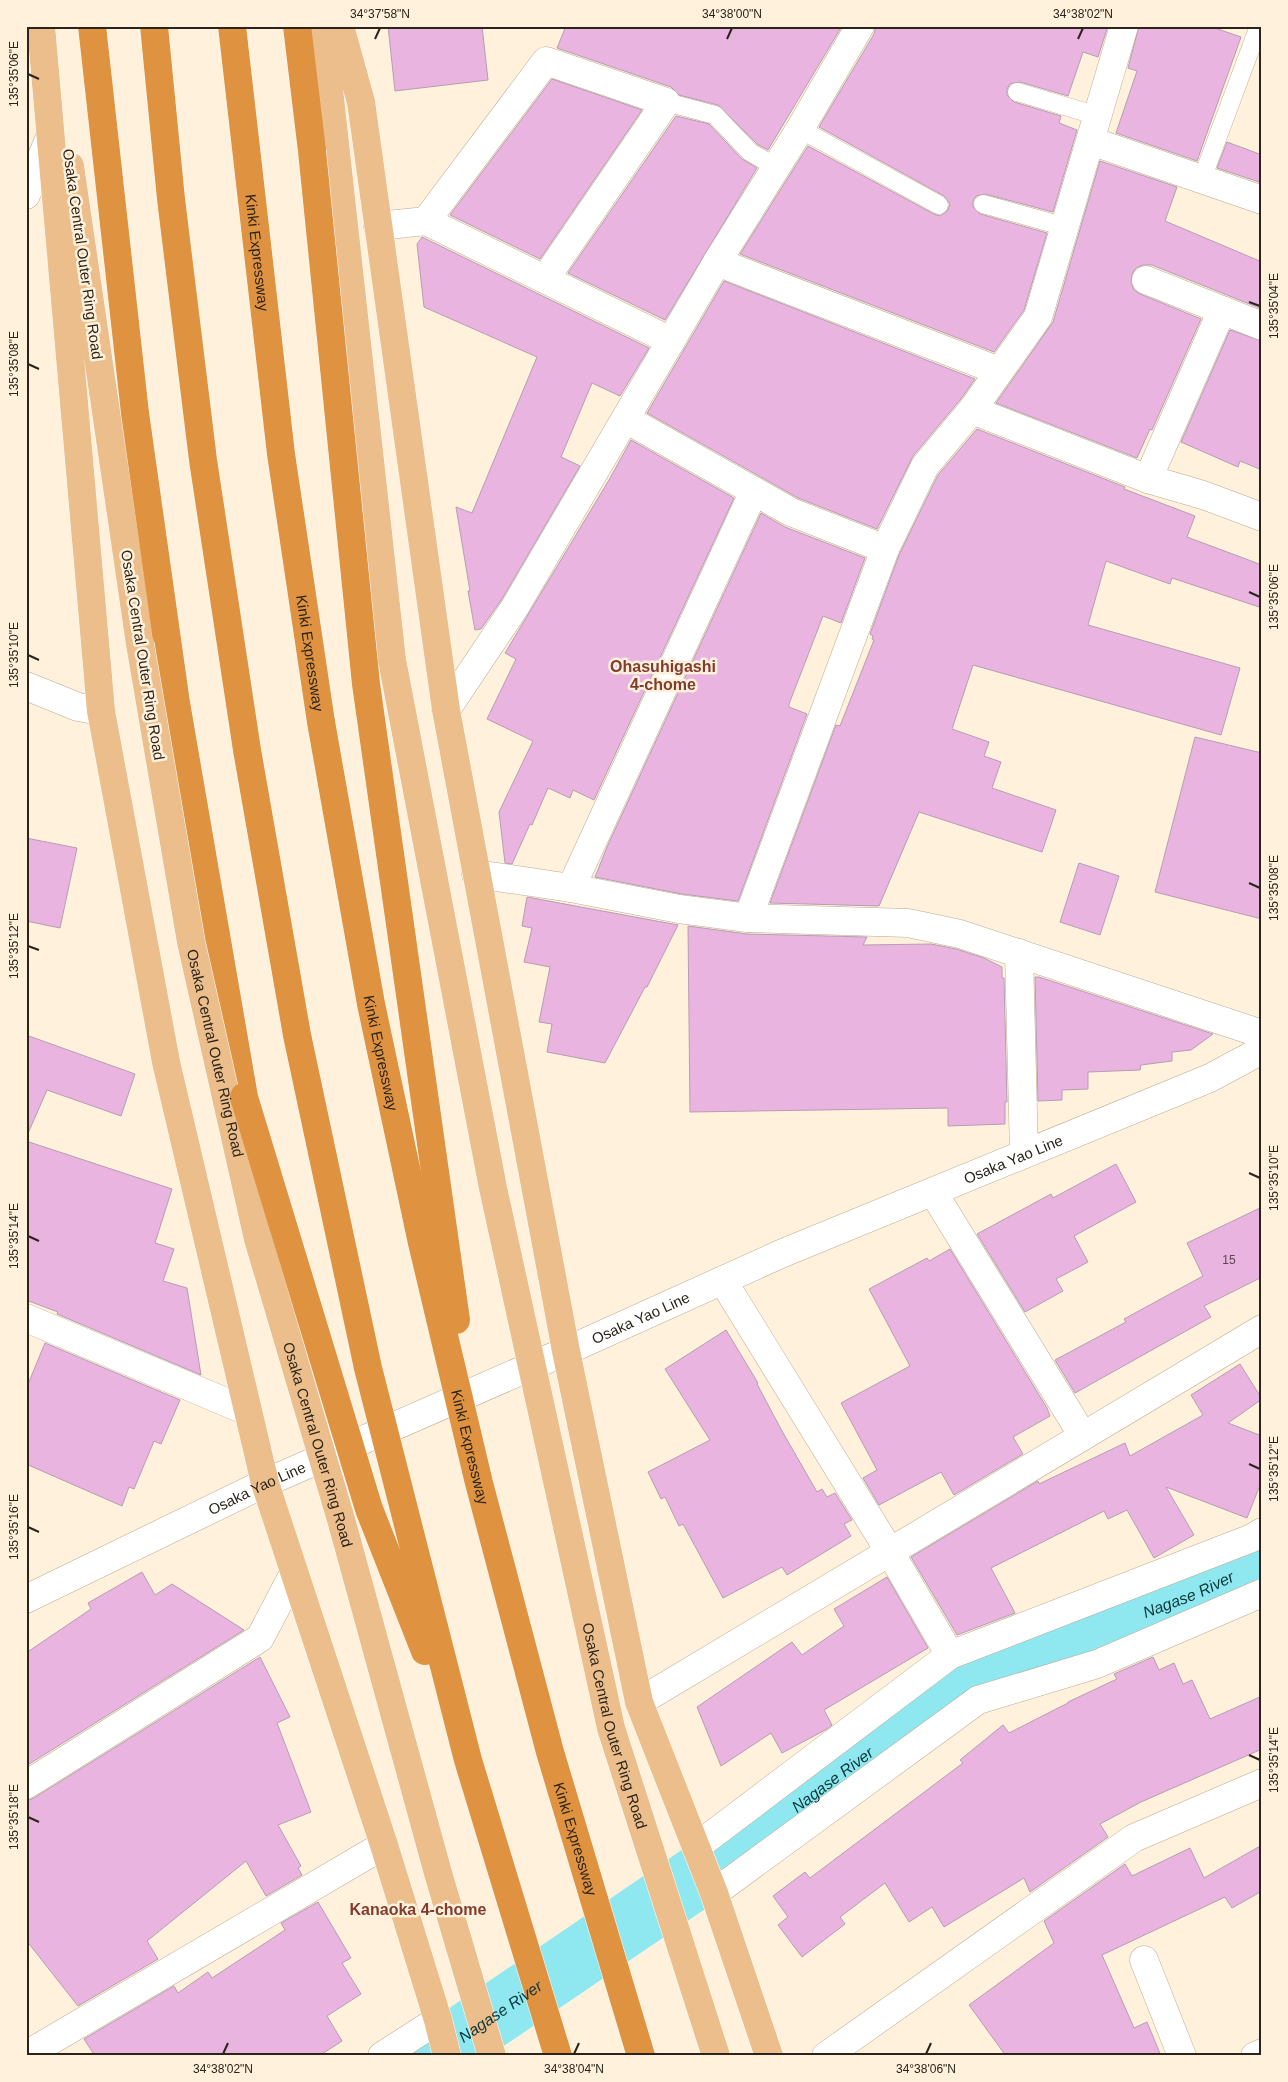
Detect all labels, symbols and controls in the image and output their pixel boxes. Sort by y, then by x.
text: 34°37'58"N [350,7,410,21]
text: 34°38'00"N [702,7,762,21]
text: 34°38'02"N [1053,7,1113,21]
text: 135°35'06"E [7,41,21,107]
street label: Osaka Central Outer Ring Road [60,148,106,360]
street label: Kinki Expressway [243,193,273,312]
text: 135°35'04"E [1267,273,1281,339]
text: 135°35'08"E [7,331,21,397]
street label: Osaka Central Outer Ring Road [118,549,168,761]
text: 135°35'06"E [1267,564,1281,630]
street label: Kinki Expressway [294,594,328,713]
text: 135°35'10"E [7,622,21,688]
district label: Ohasuhigashi 4-chome [610,658,716,693]
text: 135°35'08"E [1267,855,1281,921]
text: 135°35'12"E [7,913,21,979]
street label: Osaka Central Outer Ring Road [184,947,248,1159]
street label: Kinki Expressway [361,994,402,1113]
street label: Osaka Yao Line [961,1131,1065,1187]
text: 135°35'10"E [1267,1145,1281,1211]
text: 135°35'14"E [7,1203,21,1269]
house number: 15 [1222,1253,1236,1267]
street label: Osaka Yao Line [589,1288,692,1347]
street label: Osaka Central Outer Ring Road [280,1340,357,1549]
street label: Kinki Expressway [449,1388,493,1507]
text: 135°35'12"E [1267,1436,1281,1502]
street label: Osaka Yao Line [205,1458,308,1518]
text: 135°35'16"E [7,1494,21,1560]
water label: Nagase River [1140,1567,1237,1621]
street label: Osaka Central Outer Ring Road [580,1621,651,1831]
text: 135°35'14"E [1267,1727,1281,1793]
water label: Nagase River [788,1743,877,1815]
street label: Kinki Expressway [551,1780,601,1898]
text: 135°35'18"E [7,1784,21,1850]
district label: Kanaoka 4-chome [350,1901,487,1918]
water label: Nagase River [455,1976,546,2045]
text: 34°38'02"N [193,2062,253,2076]
text: 34°38'04"N [544,2062,604,2076]
text: 34°38'06"N [896,2062,956,2076]

